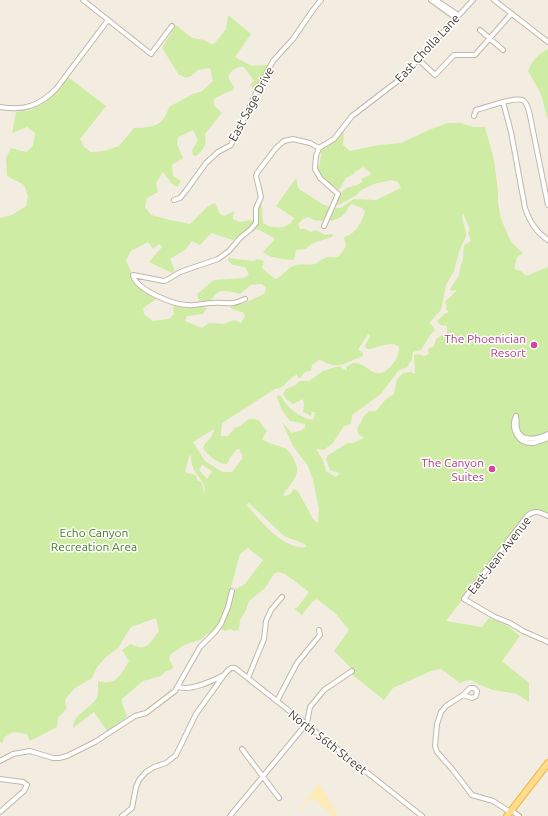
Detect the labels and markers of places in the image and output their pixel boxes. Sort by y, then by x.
place label: The Phoenician Resort [444,332,526,359]
marker: The Phoenician Resort [529,340,539,350]
place label: The Canyon Suites [421,456,484,483]
marker: The Canyon Suites [487,464,497,474]

